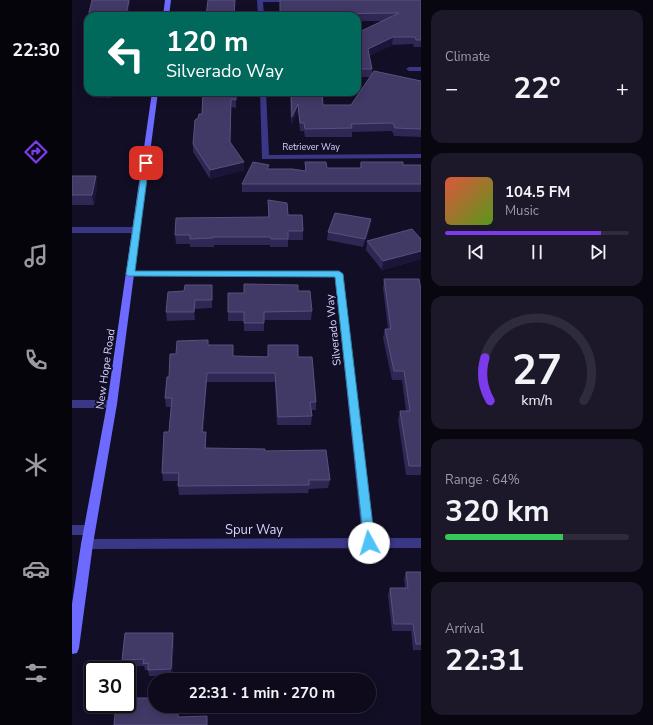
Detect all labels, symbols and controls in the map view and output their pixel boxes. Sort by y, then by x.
text: 120 m [166,23,249,61]
icon: left [100,28,152,80]
text: 22:30 [12,38,60,62]
text: Climate [445,48,490,66]
text: Silverado Way [166,59,284,83]
text: 22° [513,68,561,109]
text: − [445,74,458,104]
text: + [616,74,629,104]
icon: directions [22,138,50,166]
street label: Retriever Way [282,141,340,153]
pin [129,146,163,180]
icon: arrive [135,152,157,174]
text: 104.5 FM [505,182,570,202]
text: Music [505,202,539,220]
icon: previous [465,241,487,263]
icon: pause [526,241,548,263]
icon: next [587,241,609,263]
icon: music [22,242,50,270]
street label: Silverado Way [322,293,345,366]
street label: New Hope Road [92,328,119,410]
text: 27 [512,341,562,398]
icon: phone [22,346,50,374]
text: km/h [521,390,553,409]
icon: climate [22,451,50,479]
text: Range · 64% [445,471,520,489]
text: 320 km [445,491,550,532]
street label: Spur Way [225,521,283,539]
position arrow [348,522,390,564]
icon: car [22,555,50,583]
text: Arrival [445,620,484,638]
text: 22:31 [445,640,524,681]
icon: filters [22,659,50,687]
speed limit sign: 30 [84,661,136,713]
text: 22:31 · 1 min · 270 m [189,683,335,703]

